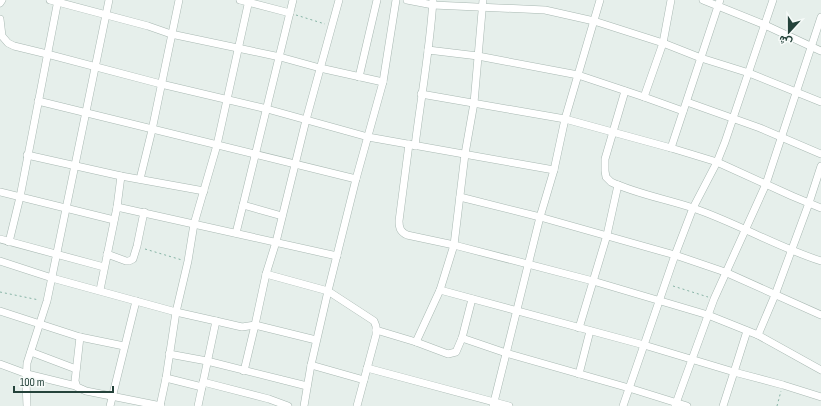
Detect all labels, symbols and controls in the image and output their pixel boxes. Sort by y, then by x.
north arrow [769,12,809,52]
text: ش [777,32,794,49]
scale bar [14,368,113,394]
text: 100 m [20,375,45,390]

